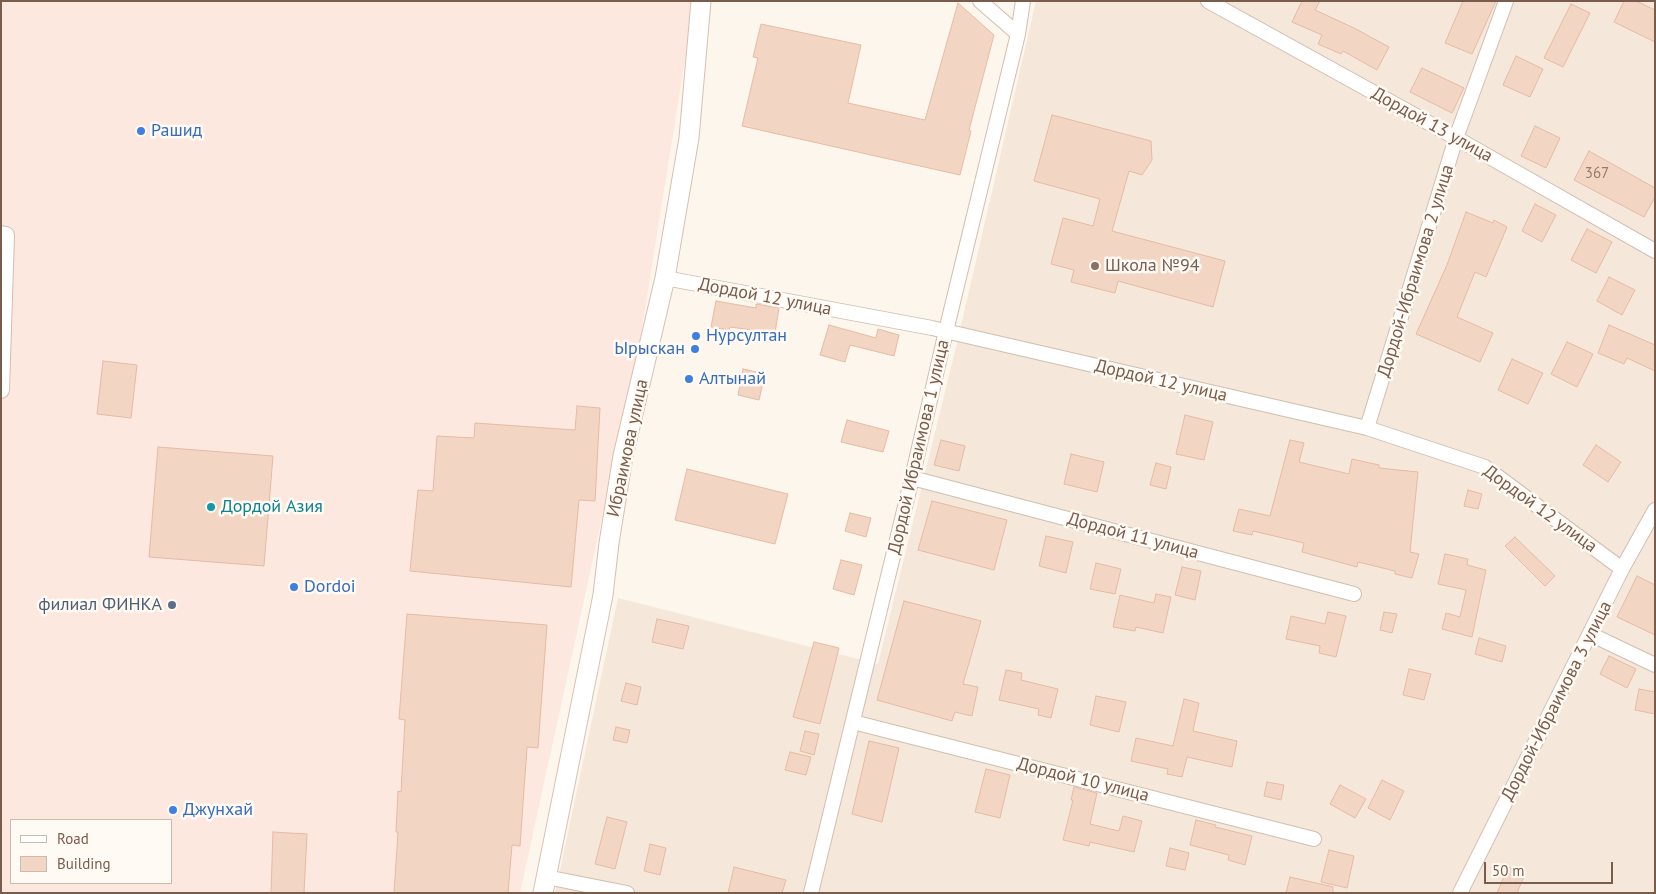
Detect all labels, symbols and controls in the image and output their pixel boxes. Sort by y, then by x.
street label: Дордой 13 улица [1368,83,1496,167]
place label: Рашид [151,120,202,142]
marker: Рашид [135,125,147,137]
street label: Дордой-Ибраимова 2 улица [1373,162,1459,380]
house number: 367 [1585,165,1609,183]
place label: Школа №94 [1105,255,1200,277]
marker: Школа №94 [1089,260,1101,272]
street label: Дордой 12 улица [697,274,833,320]
place label: Нурсултан [706,325,787,347]
marker: Нурсултан [690,330,702,342]
place label: Ырыскан [614,338,685,360]
street label: Дордой Ибраимова 1 улица [884,338,954,556]
marker: Ырыскан [689,343,701,355]
street label: Дордой 12 улица [1093,355,1229,407]
place label: Алтынай [699,368,766,390]
marker: Алтынай [683,373,695,385]
street label: Ибраимова улица [603,377,653,519]
street label: Дордой 12 улица [1479,461,1601,557]
place label: Дордой Азия [221,496,323,518]
marker: Дордой Азия [205,501,217,513]
street label: Дордой 11 улица [1065,508,1201,564]
place label: Dordoi [304,576,356,598]
marker: Dordoi [288,581,300,593]
place label: филиал ФИНКА [38,594,162,616]
street label: Дордой-Ибраимова 3 улица [1497,597,1617,805]
marker: филиал ФИНКА [166,599,178,611]
street label: Дордой 10 улица [1015,753,1151,807]
place label: Джунхай [183,799,253,821]
marker: Джунхай [167,804,179,816]
legend [10,819,172,884]
text: Road [57,829,89,848]
scale bar [1486,852,1615,884]
text: Building [57,854,111,873]
text: 50 m [1492,861,1525,880]

